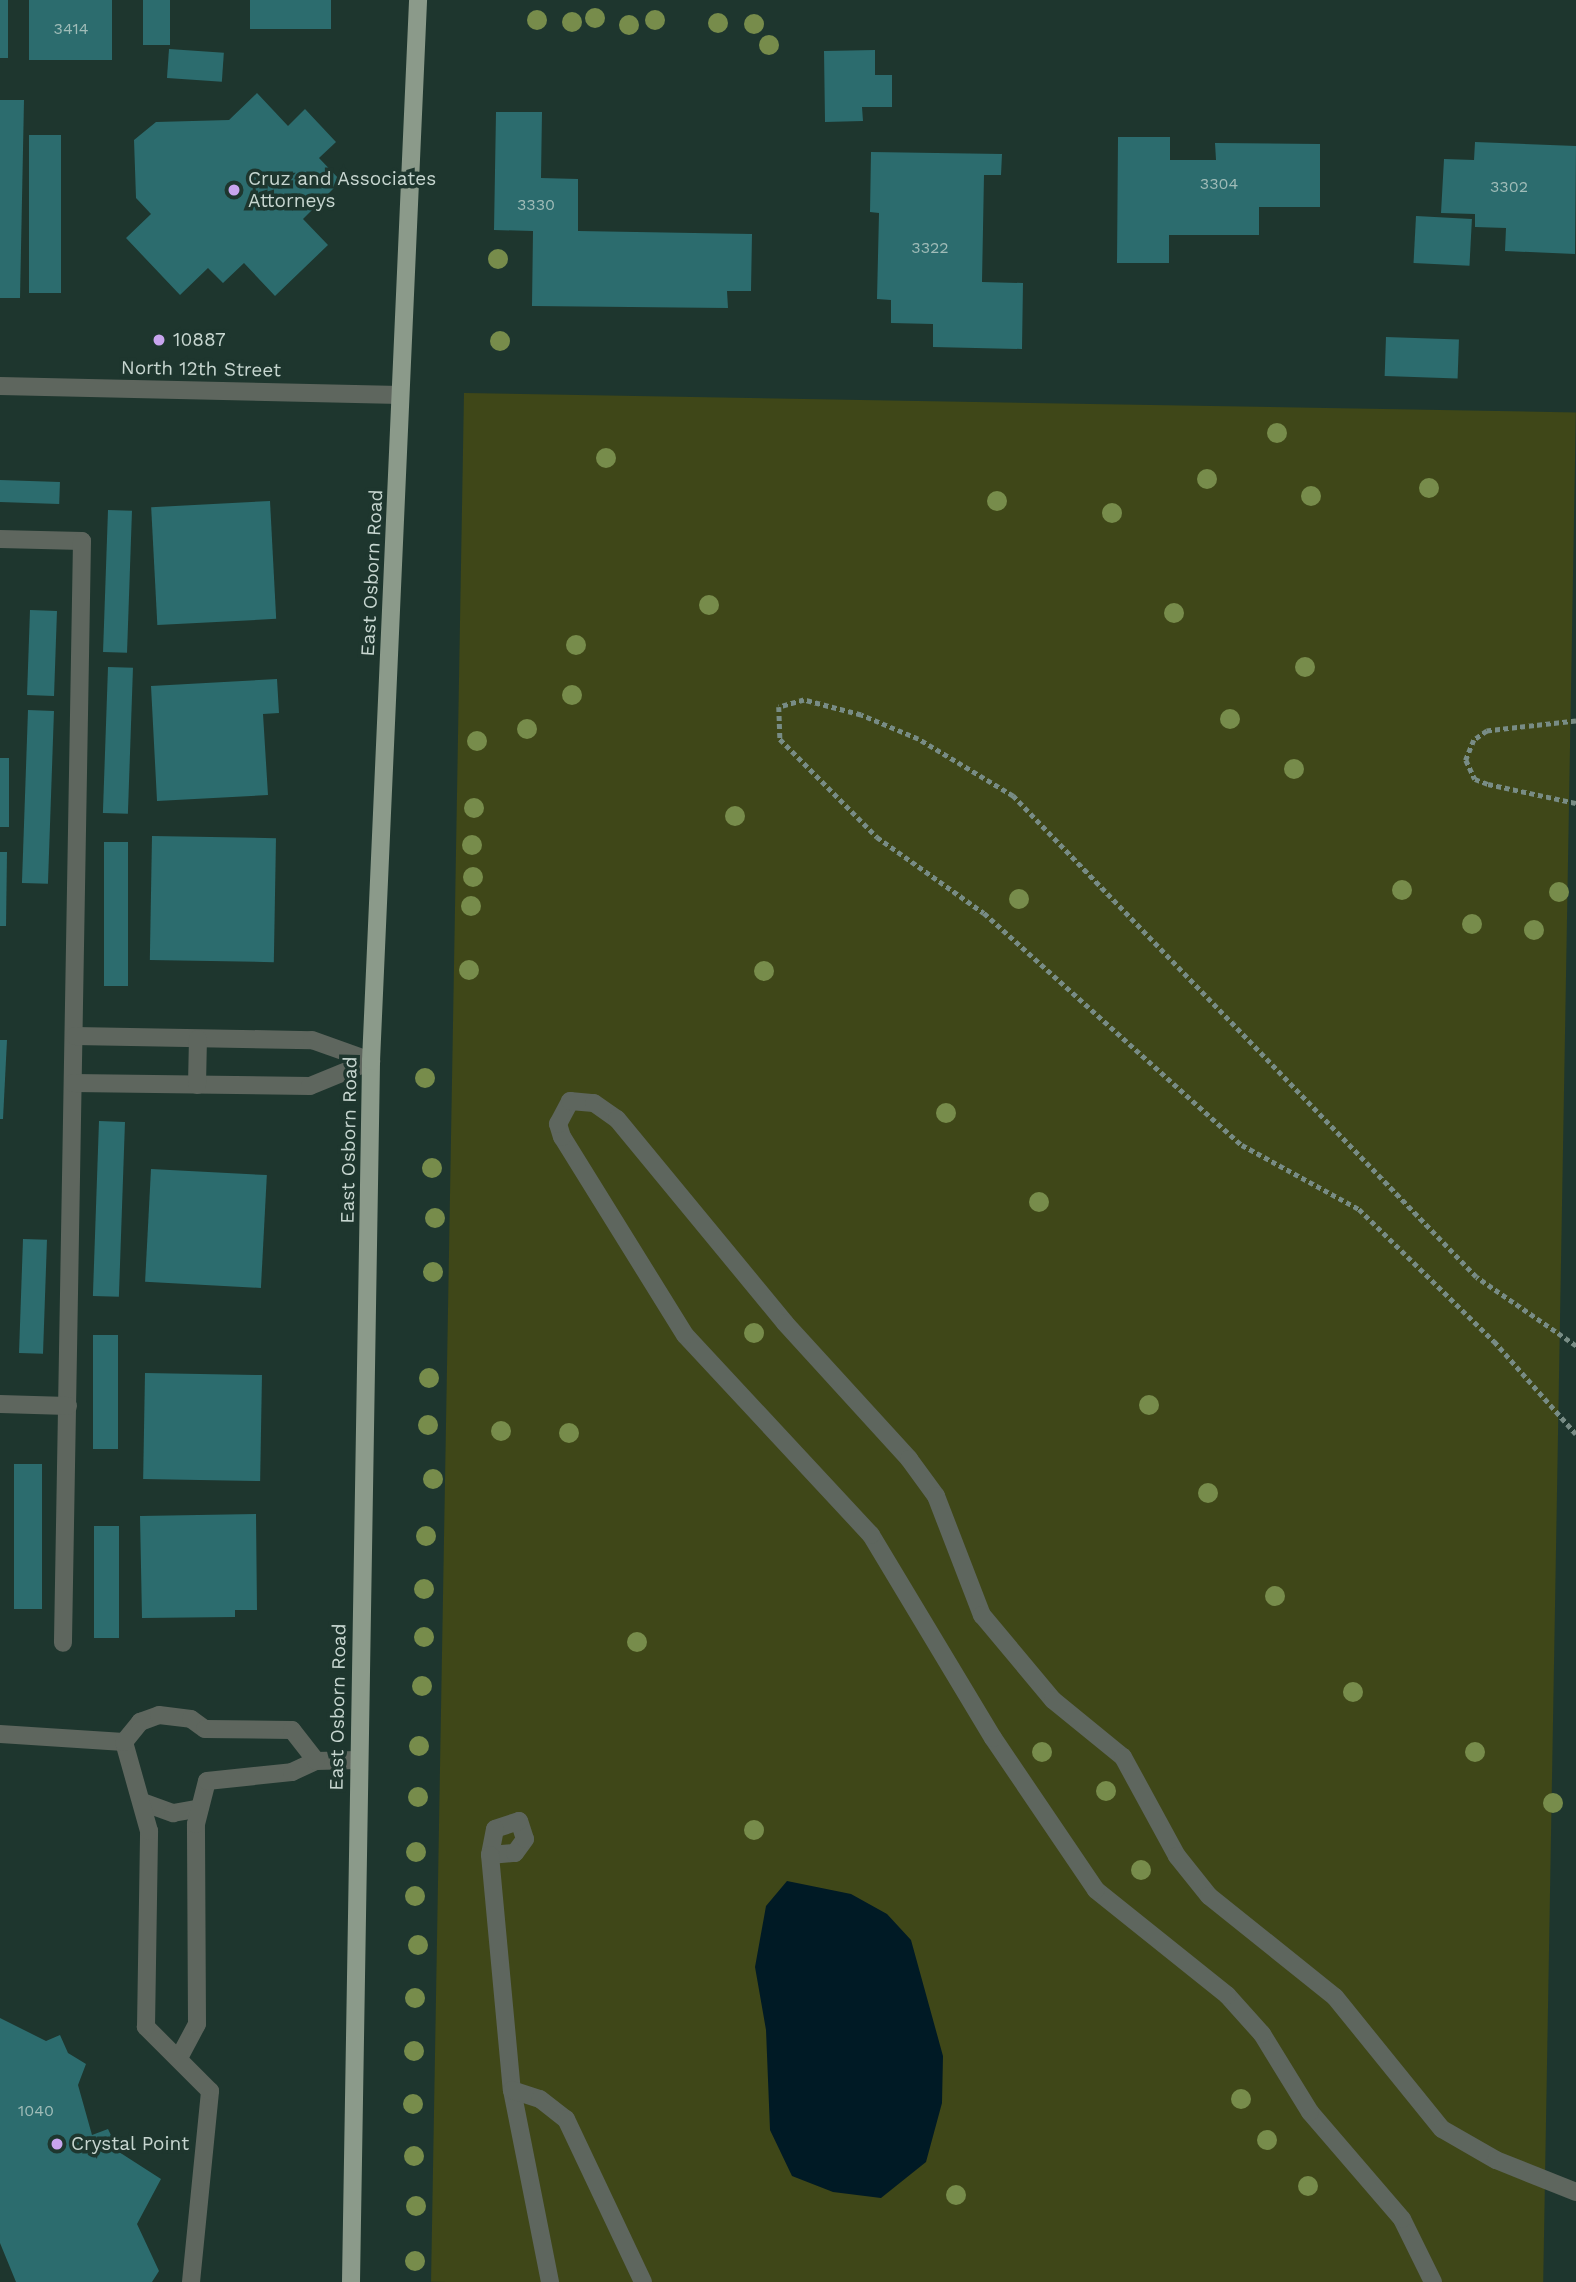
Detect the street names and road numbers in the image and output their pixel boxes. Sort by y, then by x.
street label: North 12th Street [121,356,281,382]
street label: East Osborn Road [356,489,388,657]
street label: East Osborn Road [336,1056,362,1224]
street label: East Osborn Road [325,1623,351,1791]

